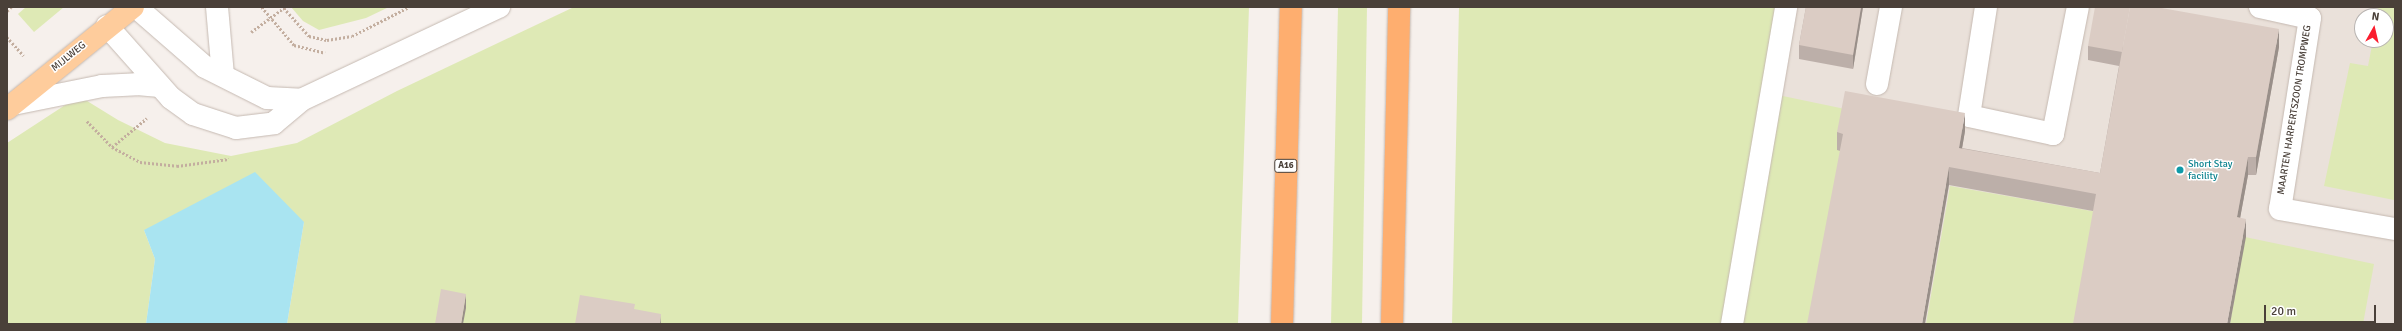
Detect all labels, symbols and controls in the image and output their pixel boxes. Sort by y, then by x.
north arrow [2354,8,2394,48]
text: N [2371,10,2380,24]
street label: MAARTEN HARPERTSZOON TROMPWEG [2276,24,2314,196]
street label: MIJLWEG [49,40,89,74]
place label: Short Stay facility [2188,158,2232,182]
road number: A16 [1274,159,1298,173]
marker: Short Stay facility [2175,165,2185,175]
scale bar [2266,297,2378,323]
text: 20 m [2271,304,2296,319]

